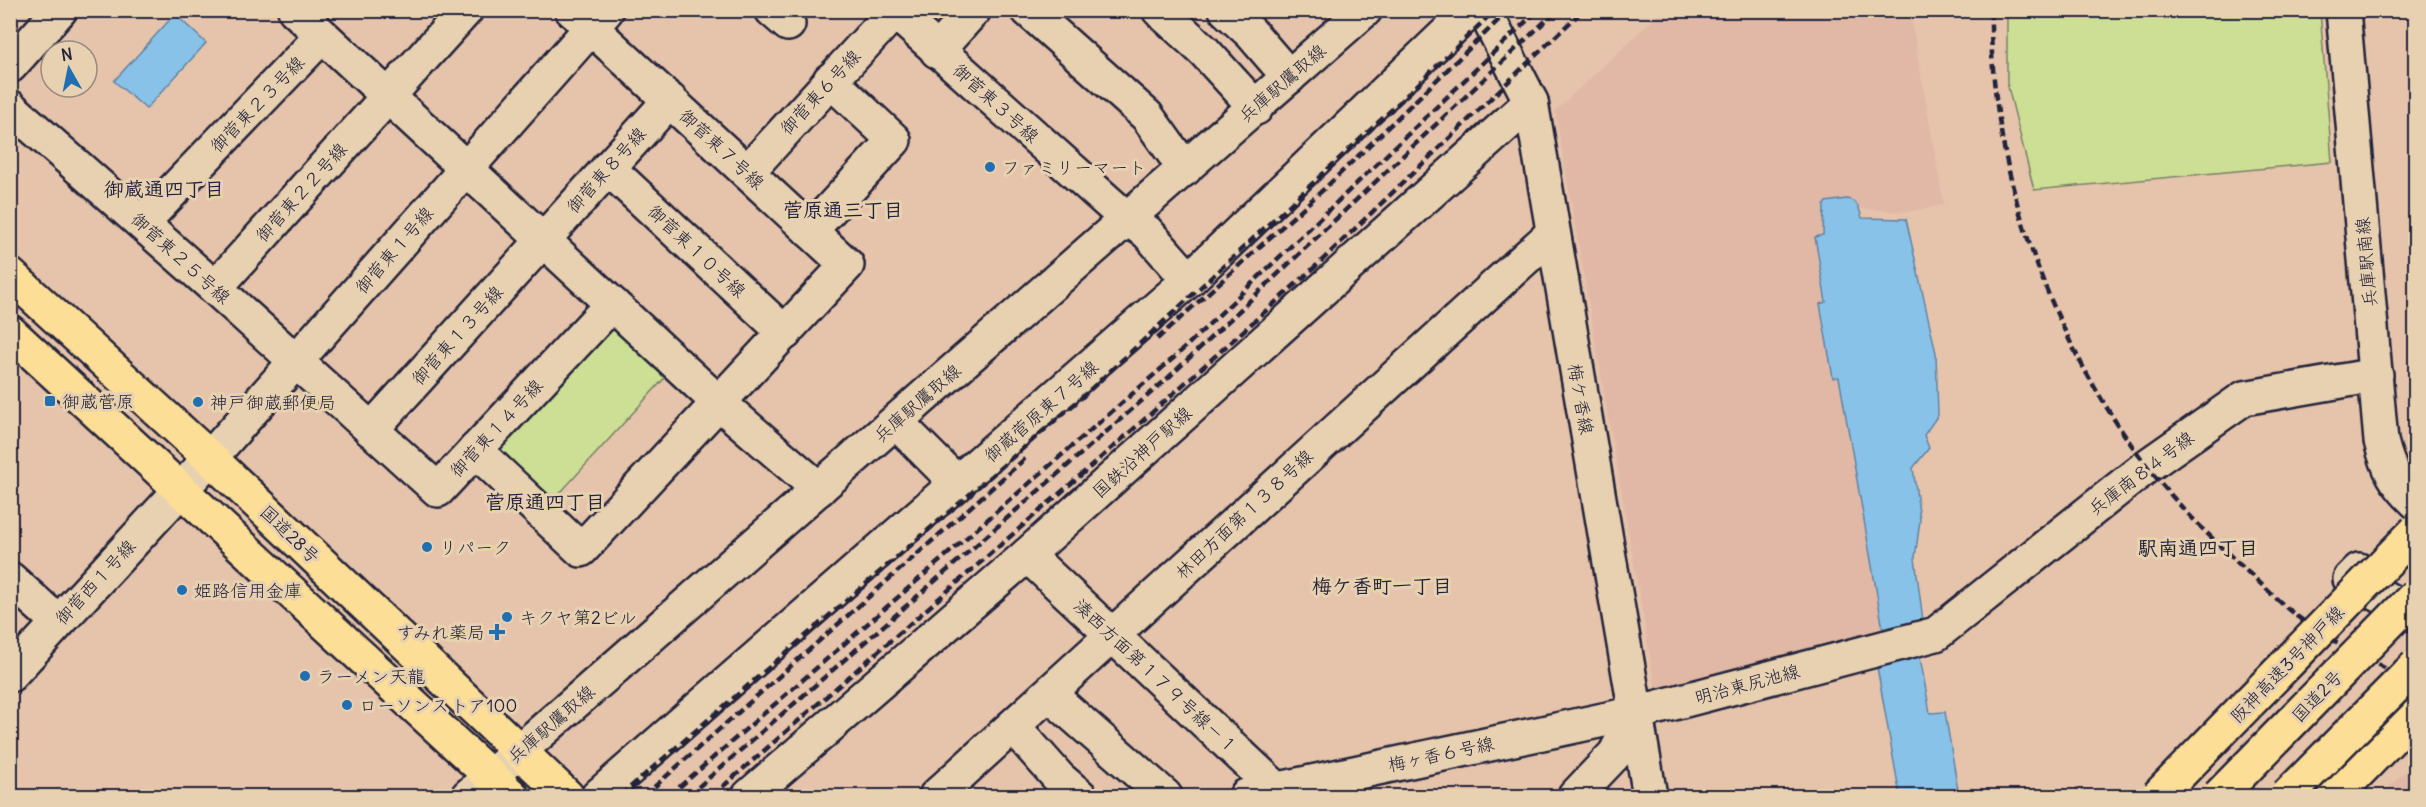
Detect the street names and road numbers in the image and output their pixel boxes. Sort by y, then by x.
street label: 兵庫駅鷹取線 [1234,39,1330,127]
street label: 御菅東６号線 [775,45,865,139]
street label: 御菅東２３号線 [205,51,309,157]
street label: 御菅東３号線 [948,58,1044,148]
street label: 御菅東７号線 [675,104,769,194]
street label: 御菅東８号線 [561,122,651,218]
street label: 御菅東２２号線 [250,137,352,247]
street label: 御菅東１０号線 [643,200,751,302]
street label: 御菅東１号線 [350,202,438,298]
street label: 御菅東２５号線 [126,207,236,309]
street label: 兵庫駅南線 [2351,216,2381,308]
street label: 御菅東１３号線 [406,280,508,390]
street label: 御蔵菅原東７号線 [979,355,1103,467]
street label: 兵庫駅鷹取線 [869,359,965,447]
street label: 梅ケ香線 [1563,362,1599,436]
street label: 御菅東１４号線 [445,374,547,482]
street label: 国鉄沿神戸駅線 [1087,401,1197,503]
street label: 兵庫南８４号線 [2084,426,2198,520]
street label: 林田方面第１３８号線 [1170,444,1318,584]
street label: 国道28号 [255,500,325,568]
street label: 御菅西１号線 [50,535,140,629]
street label: 湊西方面第１７９号線－１ [1069,594,1243,758]
street label: 阪神高速3号神戸線 [2225,601,2349,727]
street label: 明治東尻池線 [1692,659,1802,709]
street label: 国道2号 [2287,665,2347,727]
street label: 兵庫駅鷹取線 [503,680,599,768]
street label: 梅ヶ香６号線 [1386,732,1496,776]

